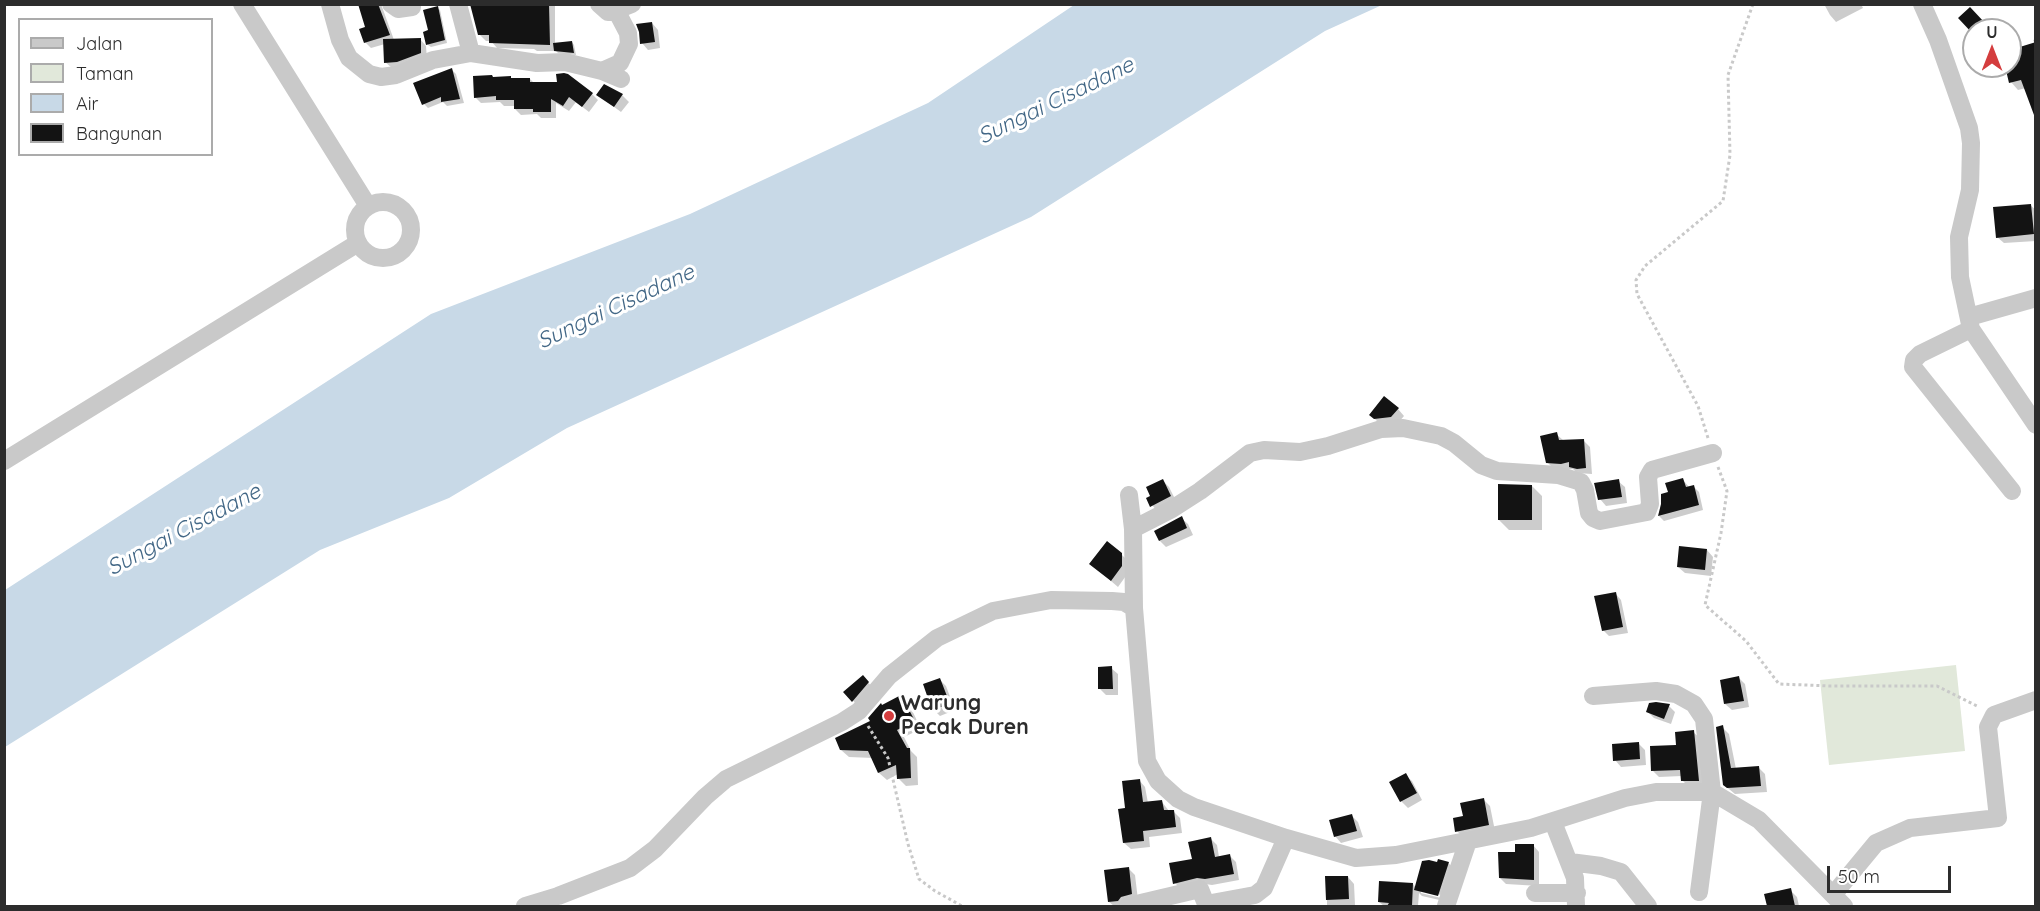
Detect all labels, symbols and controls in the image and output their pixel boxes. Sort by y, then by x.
legend [18,18,213,156]
north arrow [1962,18,2022,78]
text: U [1986,22,1998,42]
text: Jalan [76,32,123,55]
water label: Sungai Cisadane [974,52,1138,150]
text: Taman [76,62,134,85]
text: Air [76,92,98,115]
text: Bangunan [76,122,162,145]
water label: Sungai Cisadane [533,259,699,355]
water label: Sungai Cisadane [103,478,265,582]
place label: Warung Pecak Duren [901,691,1029,741]
marker: Warung Pecak Duren [882,709,896,723]
scale bar [1830,854,1954,892]
text: 50 m [1838,865,1880,888]

